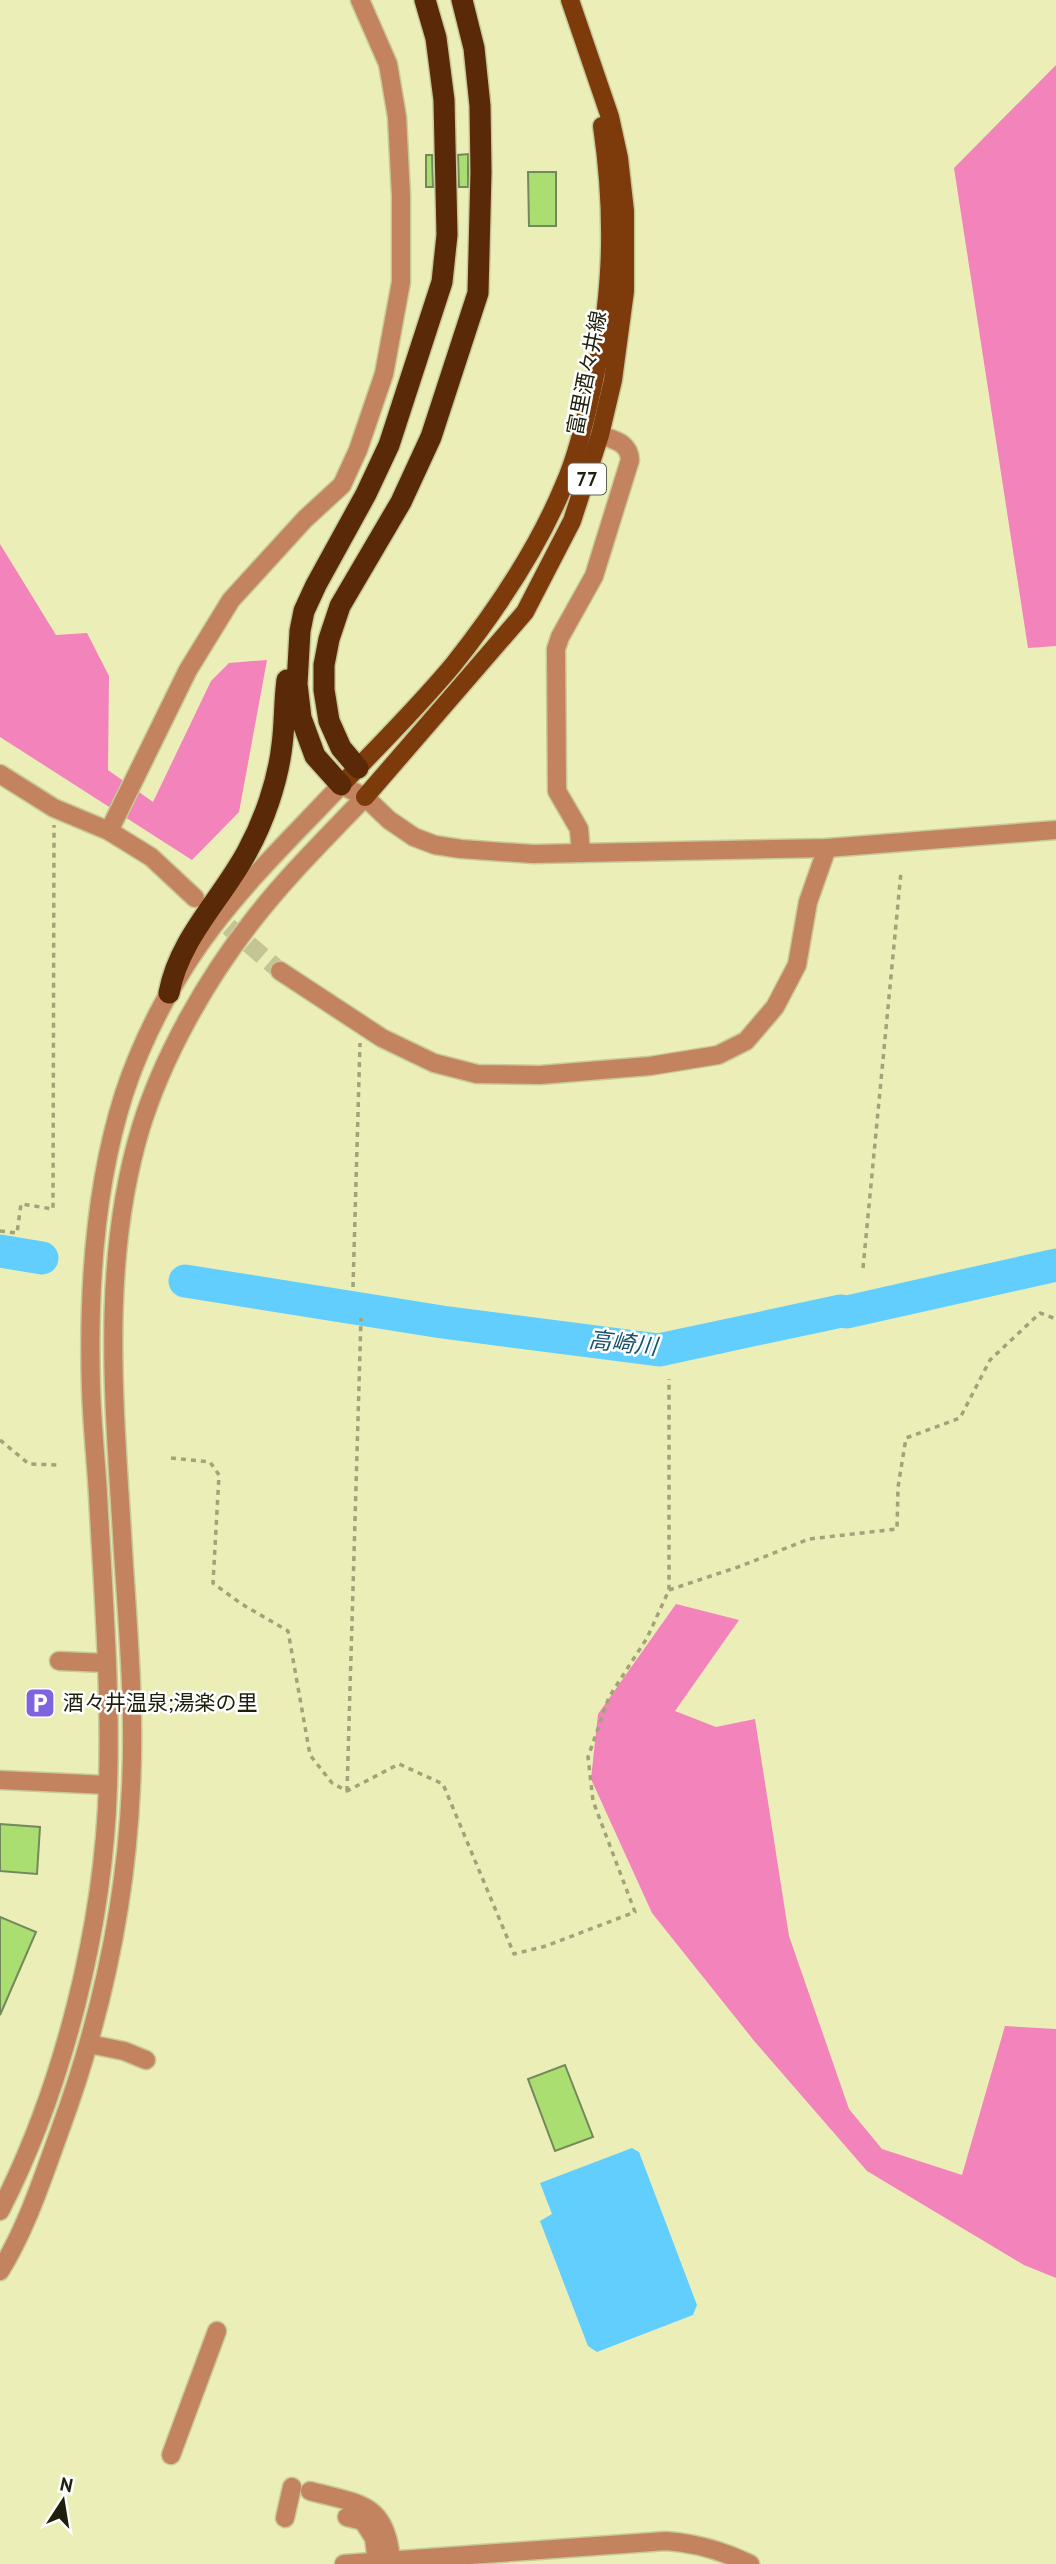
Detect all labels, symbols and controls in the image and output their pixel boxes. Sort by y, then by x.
street label: 富里酒々井線 [561,308,612,437]
road number: 77 [568,464,606,494]
water label: 高崎川 [587,1324,662,1361]
parking icon: 酒々井温泉;湯楽の里 [23,1686,57,1720]
place label: 酒々井温泉;湯楽の里 [63,1689,257,1716]
north arrow [28,2466,98,2536]
text: N [58,2471,75,2497]

